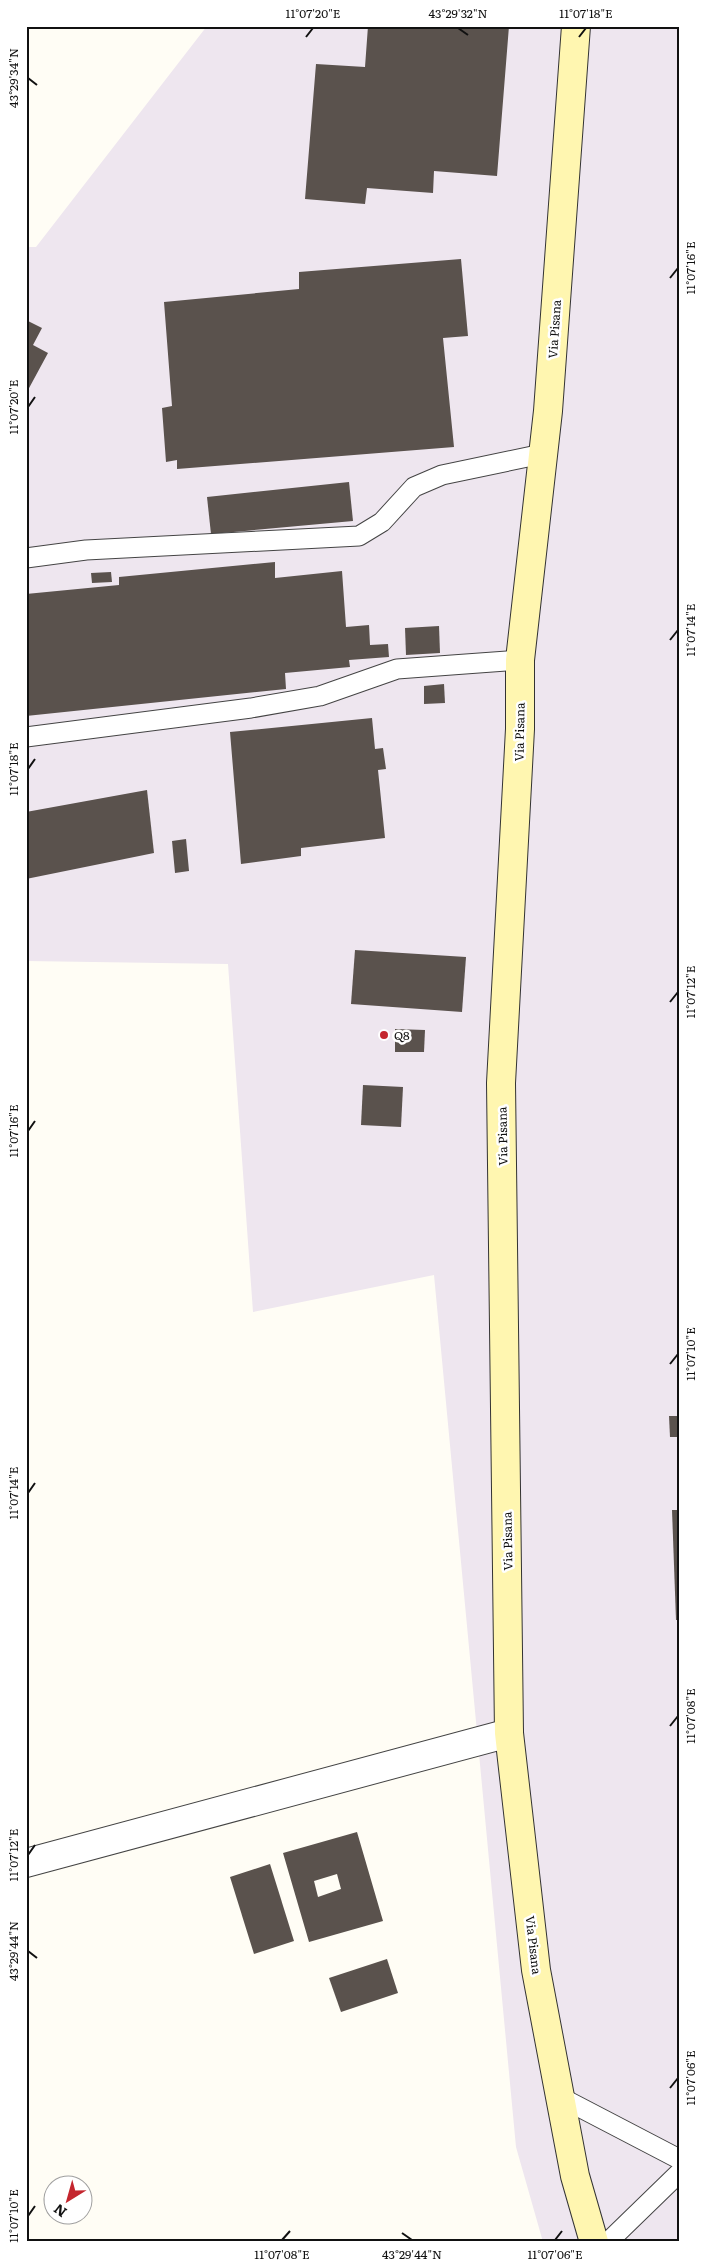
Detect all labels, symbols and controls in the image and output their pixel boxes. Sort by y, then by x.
text: 11°07'20"E [286,4,341,22]
text: 43°29'32"N [428,4,488,22]
text: 11°07'18"E [559,4,613,22]
text: 43°29'34"N [4,48,22,108]
text: 11°07'16"E [681,241,699,295]
street label: Via Pisana [543,298,565,359]
text: 11°07'20"E [4,379,22,434]
text: 11°07'14"E [681,603,699,656]
street label: Via Pisana [509,702,529,762]
text: 11°07'18"E [4,742,22,796]
text: 11°07'12"E [681,965,699,1018]
place label: Q8 [394,1026,410,1044]
marker: Q8 [378,1029,390,1041]
text: 11°07'16"E [4,1104,22,1158]
street label: Via Pisana [492,1106,512,1166]
text: 11°07'10"E [681,1327,699,1381]
text: 11°07'14"E [4,1466,22,1519]
street label: Via Pisana [497,1511,517,1571]
text: 11°07'08"E [681,1688,699,1744]
text: 11°07'12"E [4,1828,22,1881]
street label: Via Pisana [521,1915,547,1976]
text: 43°29'44"N [4,1921,22,1981]
text: 11°07'06"E [681,2050,699,2106]
north arrow [42,2176,92,2226]
text: 11°07'10"E [4,2189,22,2243]
text: N [49,2200,70,2223]
text: 11°07'08"E [254,2245,310,2263]
text: 43°29'44"N [382,2245,442,2263]
text: 11°07'06"E [527,2245,583,2263]

